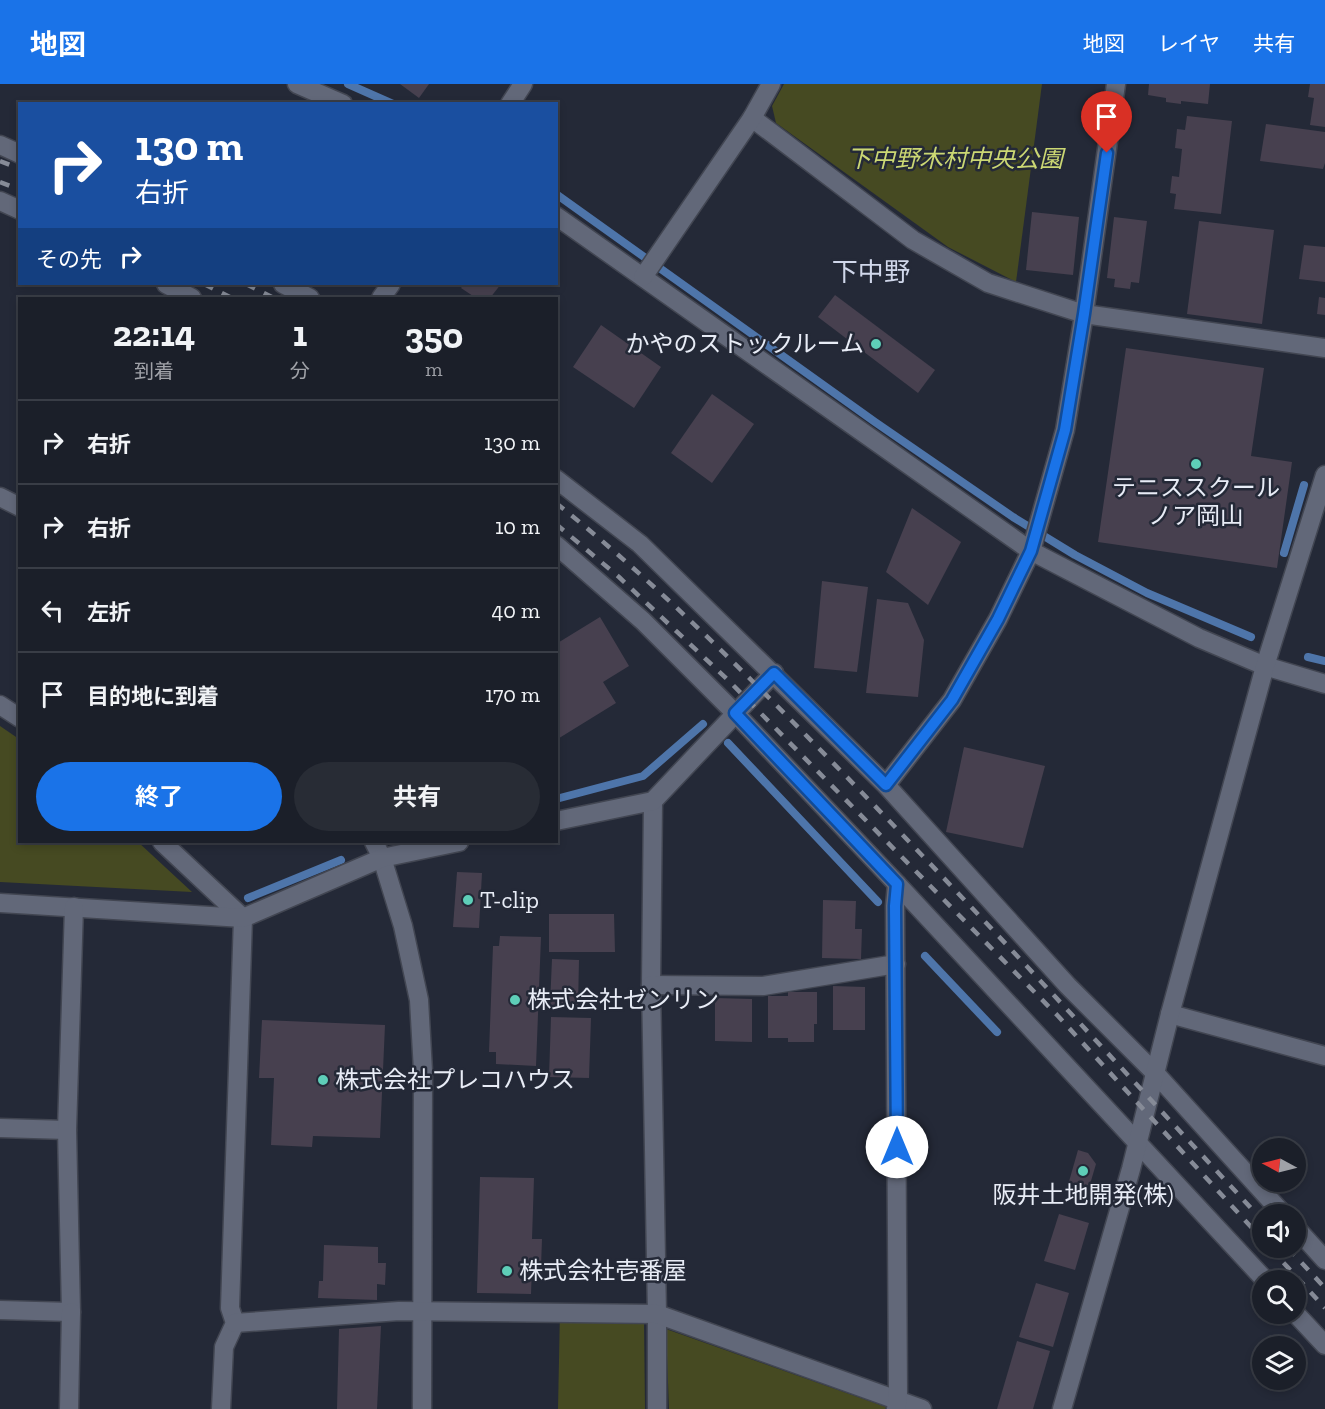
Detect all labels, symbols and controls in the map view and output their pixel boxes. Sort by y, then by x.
text: 地図 [30,28,86,61]
text: 地図 [1083,31,1125,56]
text: レイヤ [1158,31,1220,56]
text: 共有 [1253,31,1295,56]
pin [1081,91,1132,153]
icon: arrive [1090,100,1123,133]
text: 130 m [135,120,243,171]
icon: right [36,126,114,204]
park label: 下中野木村中央公園 [847,144,1066,173]
text: 右折 [135,177,189,209]
icon: right [114,240,147,273]
text: その先 [36,246,102,273]
district label: 下中野 [832,256,910,288]
text: 22:14 [113,312,195,355]
text: 1 [293,312,307,355]
text: 350 [405,314,463,357]
place label: かやのストックルーム [625,329,864,358]
marker: かやのストックルーム [869,337,883,351]
text: m [425,357,443,381]
text: 到着 [134,359,174,383]
text: 分 [290,359,310,383]
icon: right [36,426,69,459]
text: 130 m [484,429,540,456]
text: 右折 [87,431,131,458]
marker: テニススクール ノア岡山 [1189,457,1203,471]
place label: テニススクール ノア岡山 [1112,473,1280,530]
icon: right [36,510,69,543]
text: 10 m [495,513,540,540]
text: 右折 [87,515,131,542]
icon: left [36,594,69,627]
text: 40 m [491,597,540,624]
text: 左折 [87,599,131,626]
icon: arrive [36,678,69,711]
text: 170 m [485,681,540,708]
text: 目的地に到着 [87,683,219,710]
button: 終了 [36,762,282,831]
button: 共有 [294,762,540,831]
place label: T-clip [480,885,539,914]
marker: T-clip [461,893,475,907]
place label: 株式会社ゼンリン [527,985,719,1014]
marker: 株式会社ゼンリン [508,993,522,1007]
place label: 株式会社プレコハウス [335,1065,575,1094]
marker: 株式会社プレコハウス [316,1073,330,1087]
position arrow [865,1115,929,1179]
north arrow [1252,1138,1306,1192]
map controls [1252,1138,1306,1390]
marker: 阪井土地開発(株) [1076,1164,1090,1178]
place label: 阪井土地開発(株) [992,1180,1174,1209]
button: sound [1252,1204,1306,1258]
place label: 株式会社壱番屋 [519,1256,687,1285]
marker: 株式会社壱番屋 [500,1264,514,1278]
button: search [1252,1270,1306,1324]
button: layers [1252,1336,1306,1390]

